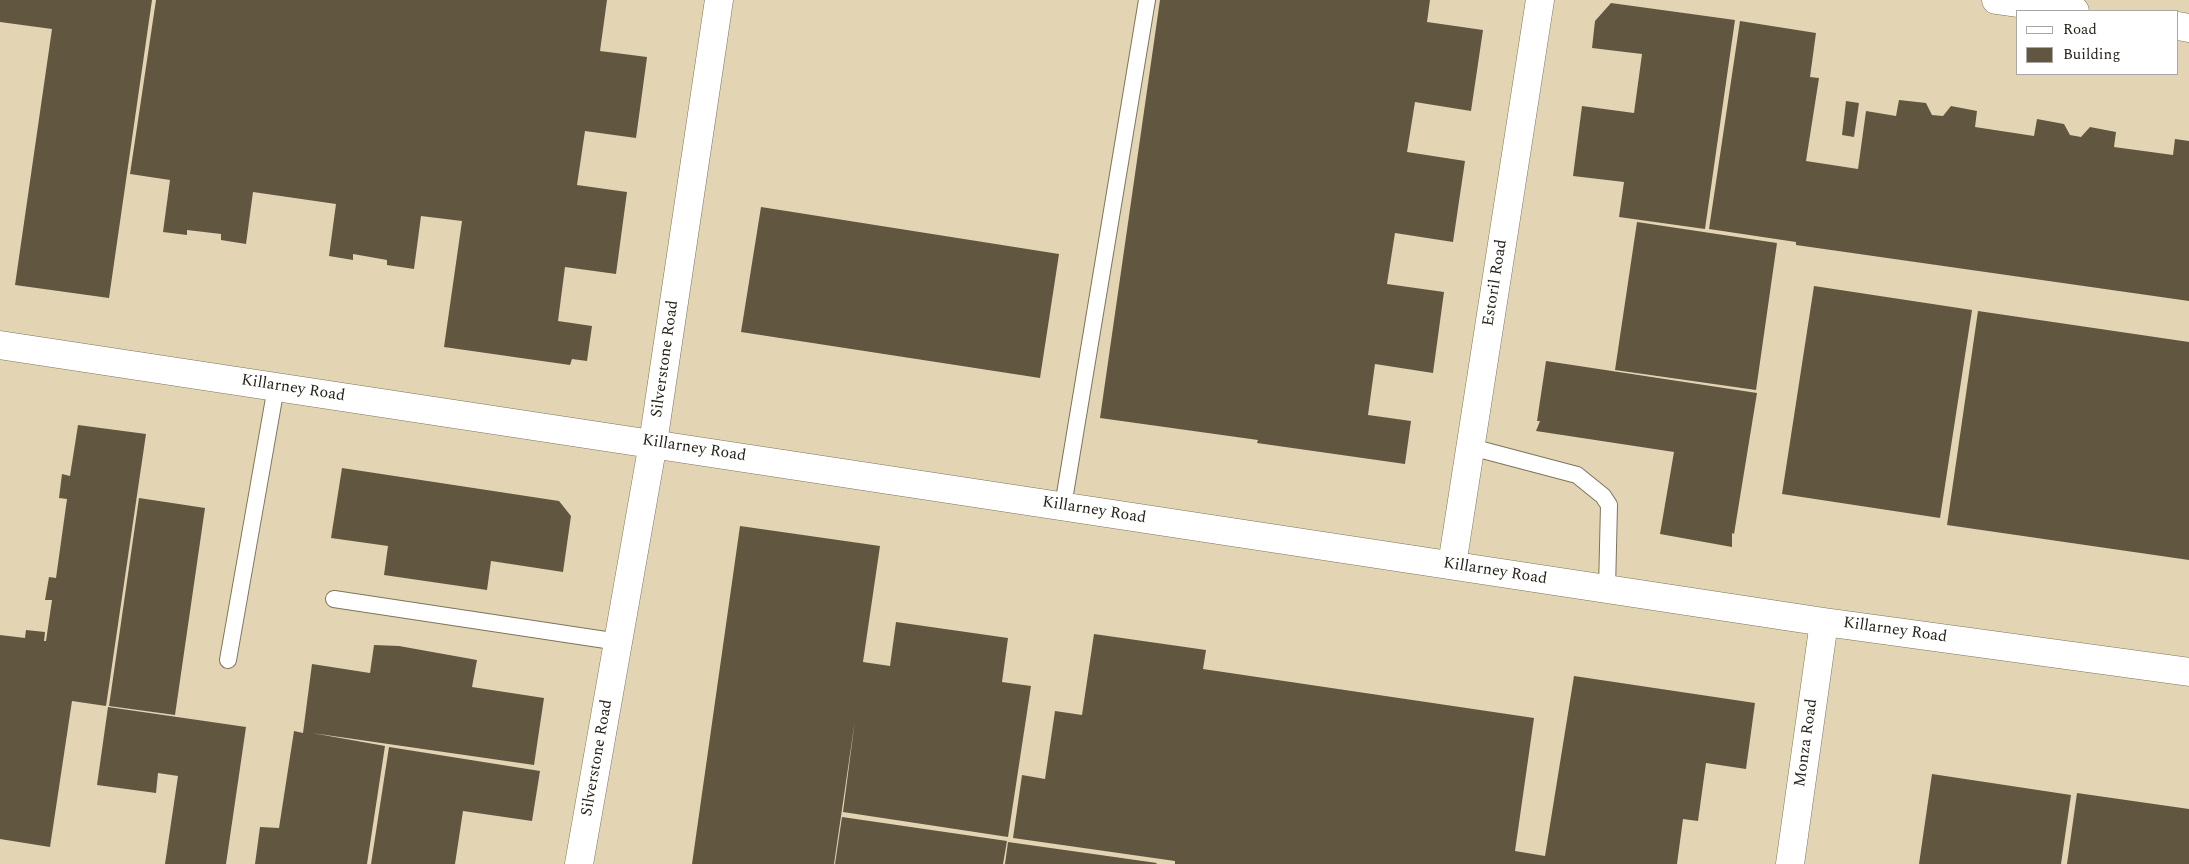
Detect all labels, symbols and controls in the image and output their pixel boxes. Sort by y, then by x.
legend [2016,10,2179,75]
text: Road [2063,18,2097,41]
text: Building [2063,43,2120,66]
street label: Estoril Road [1480,238,1512,328]
street label: Silverstone Road [648,299,684,419]
street label: Killarney Road [240,371,346,407]
street label: Killarney Road [641,431,747,467]
street label: Killarney Road [1041,493,1147,529]
street label: Killarney Road [1442,554,1548,590]
street label: Killarney Road [1842,614,1948,648]
street label: Silverstone Road [578,698,618,818]
street label: Monza Road [1791,698,1823,788]

